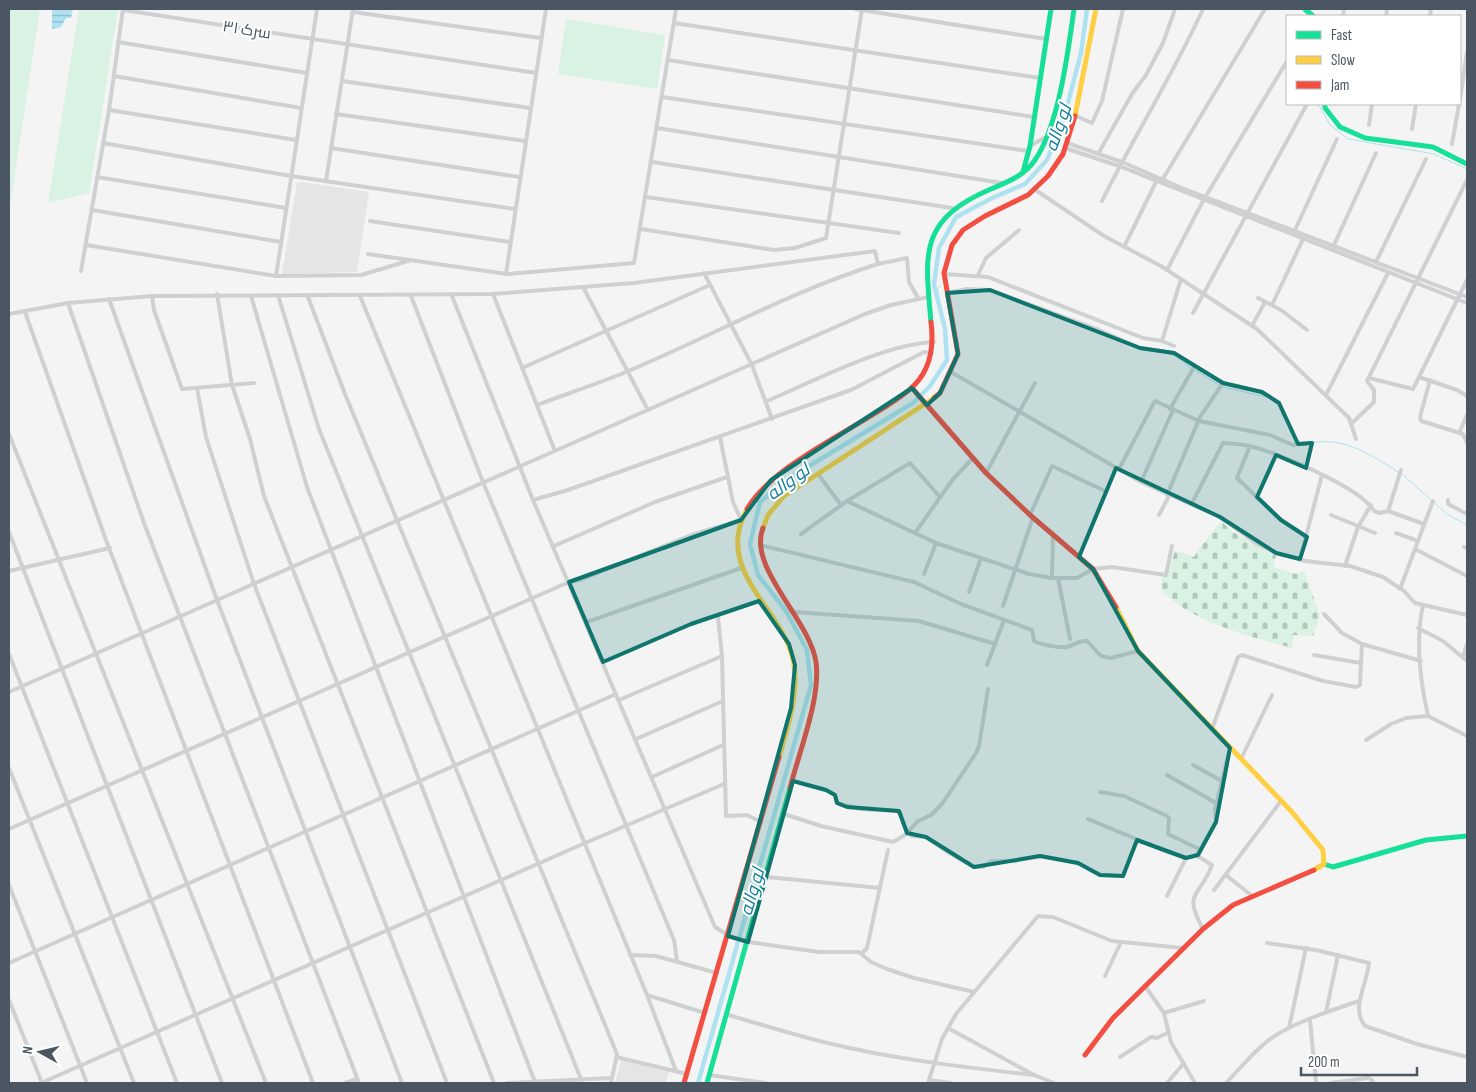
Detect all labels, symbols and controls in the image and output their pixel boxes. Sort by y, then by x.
legend [1286,15,1461,105]
street label: سرک ۳۱ [221,17,272,44]
text: Fast [1331,26,1353,45]
text: Slow [1331,51,1355,70]
text: Jam [1330,76,1349,95]
water label: لو واله [1041,100,1077,154]
water label: لو واله [763,459,816,505]
water label: لو واله [736,864,770,918]
north arrow [15,1027,65,1077]
scale bar [1301,1044,1417,1076]
text: N [19,1045,37,1055]
text: 200 m [1308,1053,1340,1072]

